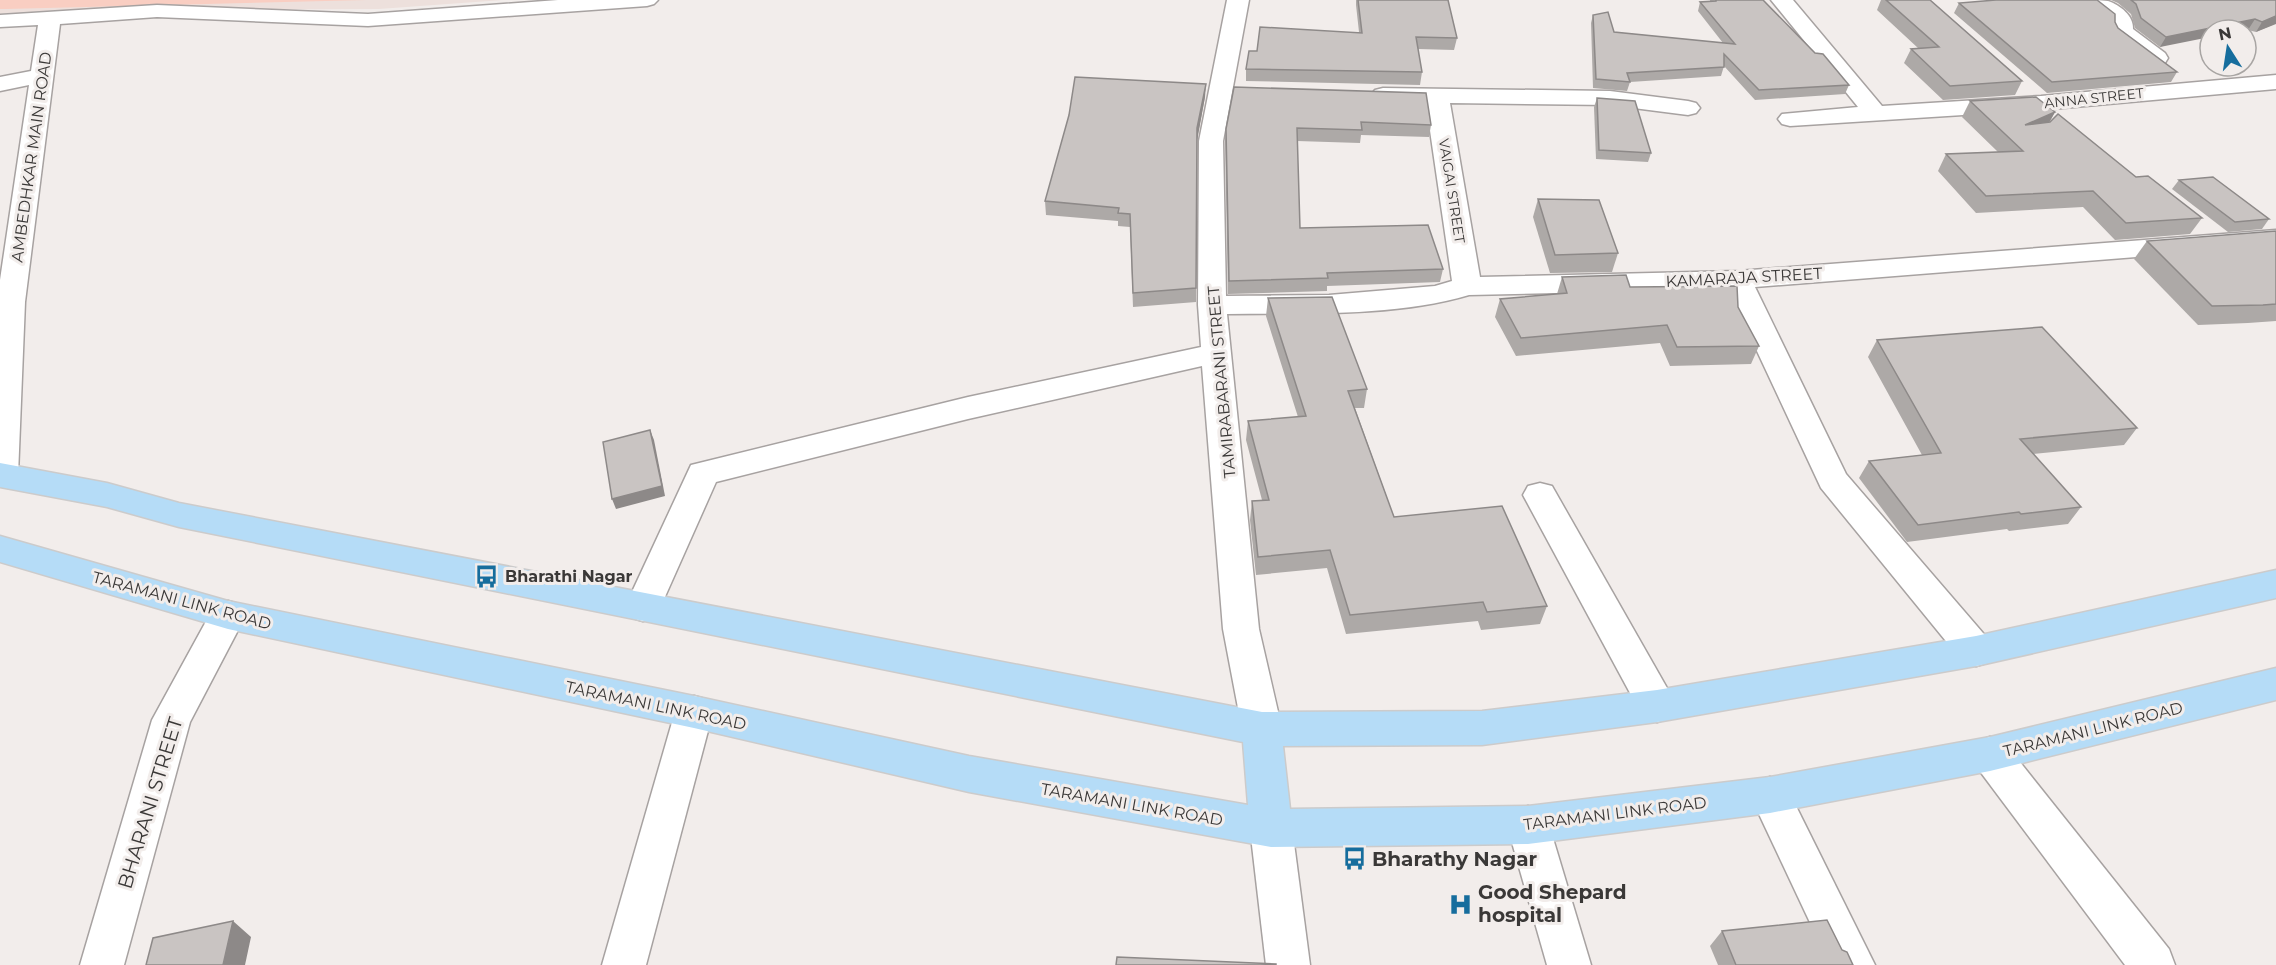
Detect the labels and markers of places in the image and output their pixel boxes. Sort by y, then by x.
bus stop icon: Bharathi Nagar [474,563,500,589]
place label: Bharathi Nagar [505,567,633,586]
bus stop icon: Bharathy Nagar [1341,846,1367,872]
place label: Bharathy Nagar [1372,847,1538,871]
place label: Good Shepard hospital [1478,880,1627,927]
hospital icon: Good Shepard hospital [1447,891,1473,917]

